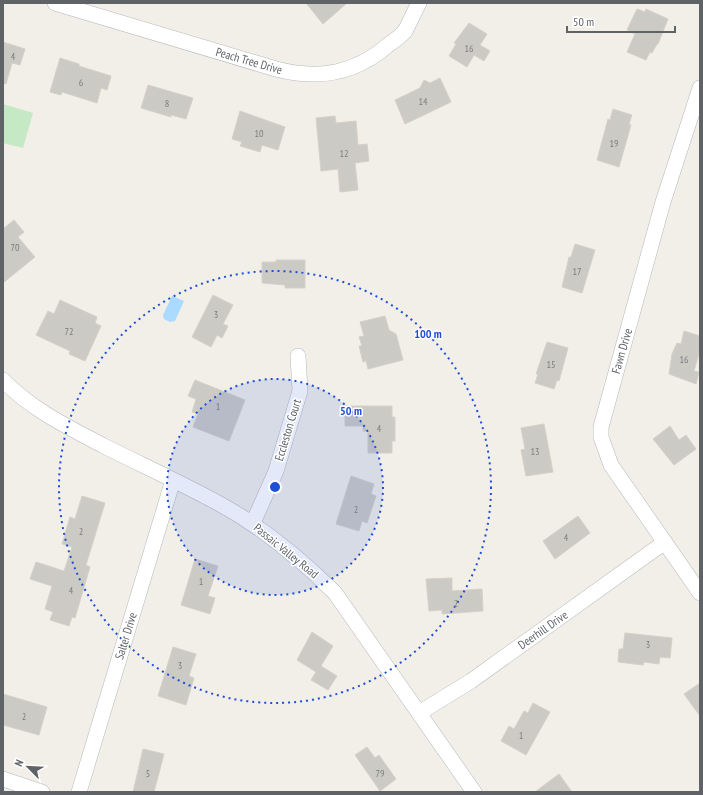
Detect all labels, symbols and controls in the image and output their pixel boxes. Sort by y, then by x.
scale bar [567,8,675,34]
text: 50 m [573,14,594,29]
house number: 16 [465,42,474,55]
street label: Peach Tree Drive [214,44,284,77]
house number: 4 [11,50,16,63]
house number: 6 [79,76,84,89]
house number: 14 [419,95,428,108]
house number: 8 [165,97,169,110]
house number: 10 [255,127,264,140]
house number: 19 [610,137,619,150]
house number: 12 [340,147,349,160]
house number: 70 [11,241,20,254]
house number: 17 [573,265,582,278]
house number: 3 [214,308,218,321]
house number: 72 [65,325,74,338]
text: 100 m [414,326,442,341]
street label: Fawn Drive [608,326,635,375]
house number: 16 [680,353,689,366]
house number: 15 [547,358,556,371]
street label: Eccleston Court [271,396,304,463]
house number: 1 [216,400,220,413]
text: 50 m [340,403,362,418]
house number: 4 [377,422,382,435]
house number: 13 [531,445,540,458]
centre of rings [268,480,282,494]
house number: 2 [354,503,358,516]
street label: Passaic Valley Road [251,520,322,581]
house number: 2 [79,525,83,538]
house number: 4 [564,531,569,544]
house number: 1 [199,575,203,588]
house number: 4 [69,584,74,597]
house number: 2 [454,597,458,610]
street label: Deerhill Drive [515,607,570,652]
street label: Salter Drive [111,610,140,661]
house number: 3 [646,638,650,651]
house number: 3 [178,659,182,672]
house number: 2 [22,710,26,723]
house number: 1 [519,729,523,742]
north arrow [8,747,48,787]
text: N [11,757,26,768]
house number: 5 [146,767,150,780]
house number: 79 [376,767,385,780]

